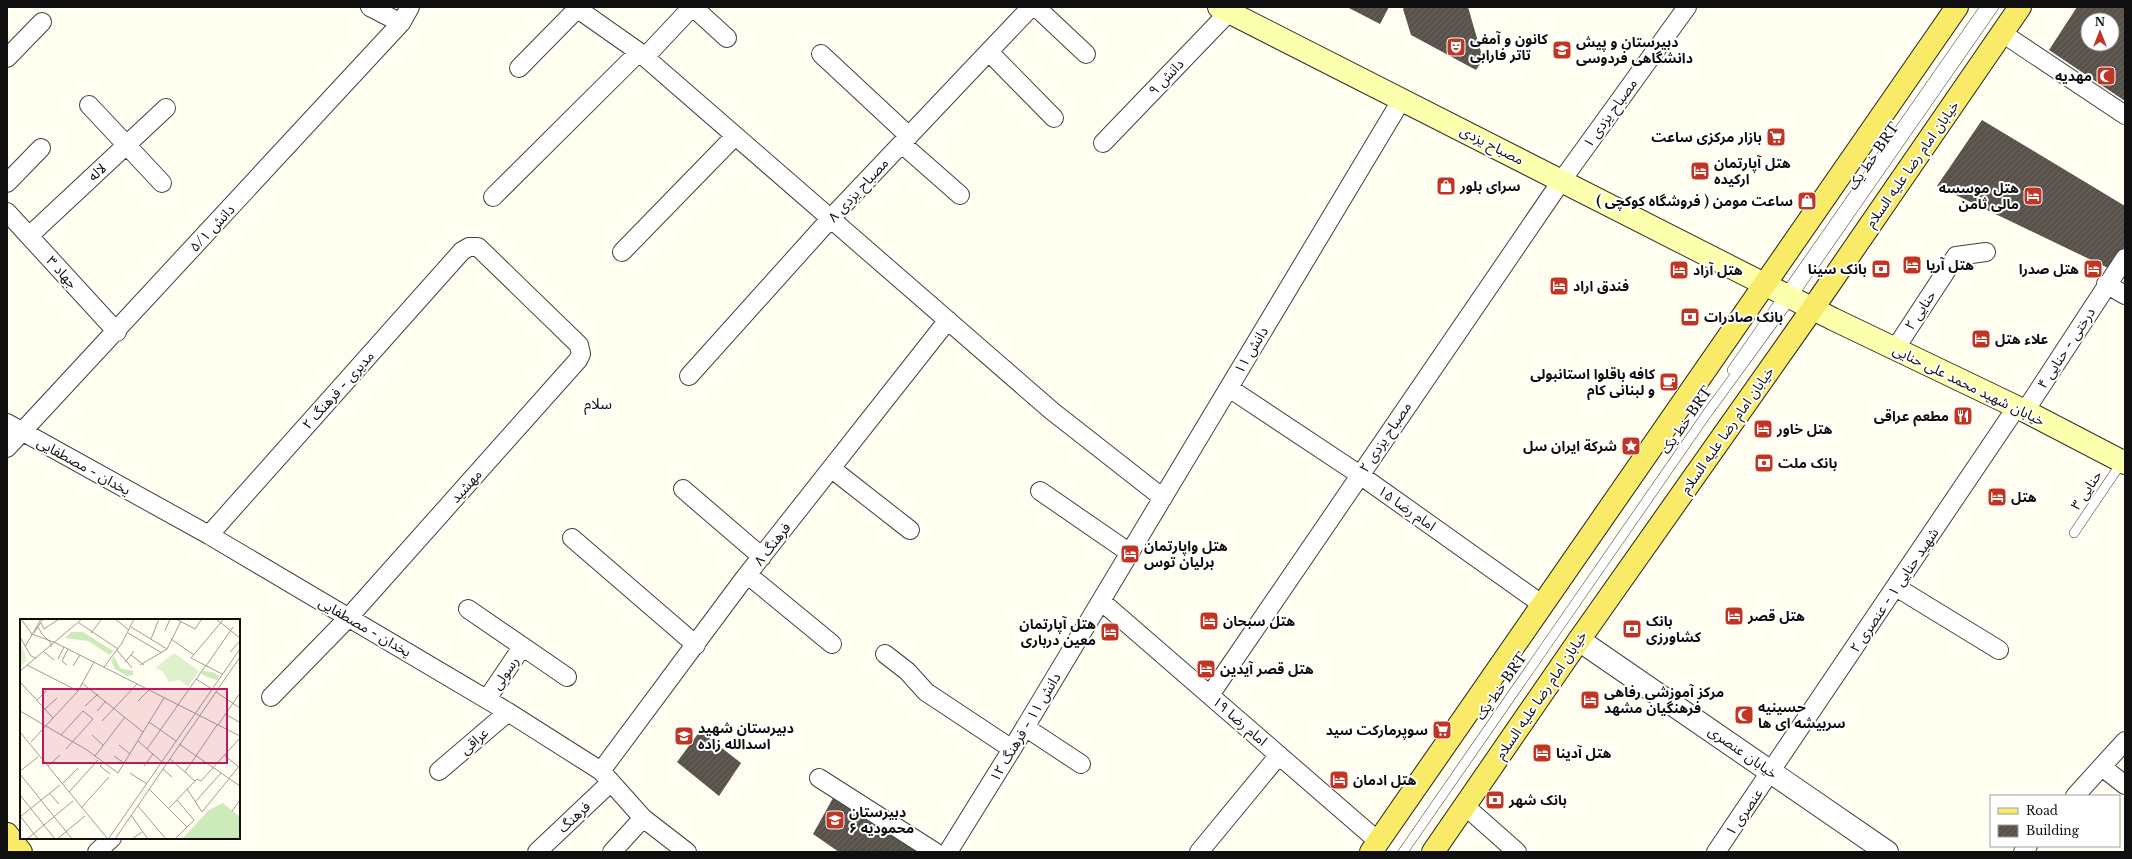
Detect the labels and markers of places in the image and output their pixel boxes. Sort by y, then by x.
place label: کانون و آمفی تاتر فارابی [1470,30,1549,64]
place label: دبیرستان و پیش دانشگاهی فردوسی [1576,33,1693,67]
theatre icon: کانون و آمفی تاتر فارابی [1445,36,1467,58]
school or university icon: دبیرستان و پیش دانشگاهی فردوسی [1551,39,1573,61]
mosque icon: مهدیه [2095,65,2117,87]
place label: مهدیه [2055,67,2092,85]
supermarket icon: بازار مرکزی ساعت [1765,126,1787,148]
place label: بازار مرکزی ساعت [1651,128,1762,146]
place label: هتل آپارتمان ارکیده [1714,154,1791,188]
hotel icon: هتل آپارتمان ارکیده [1689,160,1711,182]
shop icon: سرای بلور [1435,175,1457,197]
place label: سرای بلور [1459,177,1521,195]
place label: هتل موسسه مالی ثامن [1939,179,2019,213]
hotel icon: هتل موسسه مالی ثامن [2022,185,2044,207]
shop icon: ساعت مومن ( فروشگاه کوکچی ) [1796,190,1818,212]
place label: ساعت مومن ( فروشگاه کوکچی ) [1596,192,1793,211]
hotel icon: هتل آریا [1901,254,1923,276]
place label: هتل آریا [1926,256,1974,274]
bank icon: بانک سینا [1870,258,1892,280]
hotel icon: هتل صدرا [2082,258,2104,280]
hotel icon: هتل آراد [1668,259,1690,281]
place label: بانک سینا [1808,260,1867,278]
place label: هتل صدرا [2019,260,2079,278]
place label: هتل آراد [1693,261,1743,279]
hotel icon: فندق اراد [1548,275,1570,297]
place label: فندق اراد [1573,277,1629,295]
bank icon: بانک صادرات [1679,306,1701,328]
place label: بانک صادرات [1704,308,1783,326]
hotel icon: علاء هتل [1970,328,1992,350]
place label: علاء هتل [1995,330,2049,348]
place label: کافه باقلوا استانبولی و لبنانی کام [1530,365,1656,401]
cafe icon: کافه باقلوا استانبولی و لبنانی کام [1658,371,1680,393]
restaurant icon: مطعم عراقی [1952,405,1974,427]
place label: مطعم عراقی [1874,407,1949,427]
hotel icon: هتل خاور [1752,418,1774,440]
place label: هتل خاور [1776,420,1832,438]
place icon: شركة ايران سل [1620,435,1642,457]
place label: شركة ايران سل [1523,437,1617,455]
bank icon: بانک ملت [1753,452,1775,474]
place label: بانک ملت [1778,454,1837,472]
hotel icon: هتل [1986,486,2008,508]
place label: هتل [2011,488,2037,506]
place label: هتل واپارتمان برلیان توس [1144,537,1228,571]
hotel icon: هتل واپارتمان برلیان توس [1119,543,1141,565]
hotel icon: هتل قصر [1723,605,1745,627]
place label: هتل قصر [1747,607,1805,625]
hotel icon: هتل سبحان [1198,610,1220,632]
place label: هتل سبحان [1223,612,1295,630]
place label: بانک کشاورزی [1646,612,1702,646]
place label: هتل آپارتمان معین درباری [1019,615,1096,649]
bank icon: بانک کشاورزی [1621,618,1643,640]
hotel icon: هتل آپارتمان معین درباری [1099,621,1121,643]
hotel icon: هتل قصر آیدین [1195,658,1217,680]
place label: هتل قصر آیدین [1220,660,1314,678]
place label: مرکز آموزشی رفاهی فرهنگیان مشهد [1604,683,1724,717]
hotel icon: مرکز آموزشی رفاهی فرهنگیان مشهد [1579,689,1601,711]
place label: حسینیه سربیشه ای ها [1758,698,1846,732]
mosque icon: حسینیه سربیشه ای ها [1733,704,1755,726]
place label: دبیرستان شهید اسدالله زاده [698,719,794,753]
supermarket icon: سوپرمارکت سید [1431,719,1453,741]
place label: سوپرمارکت سید [1326,721,1428,740]
school or university icon: دبیرستان شهید اسدالله زاده [673,725,695,747]
hotel icon: هتل آدینا [1531,742,1553,764]
place label: هتل آدینا [1556,744,1611,762]
hotel icon: هتل ادمان [1328,769,1350,791]
place label: هتل ادمان [1353,771,1417,789]
bank icon: بانک شهر [1484,789,1506,811]
place label: بانک شهر [1508,791,1567,809]
place label: دبیرستان محمودیه ۶ [849,803,914,837]
school or university icon: دبیرستان محمودیه ۶ [824,809,846,831]

